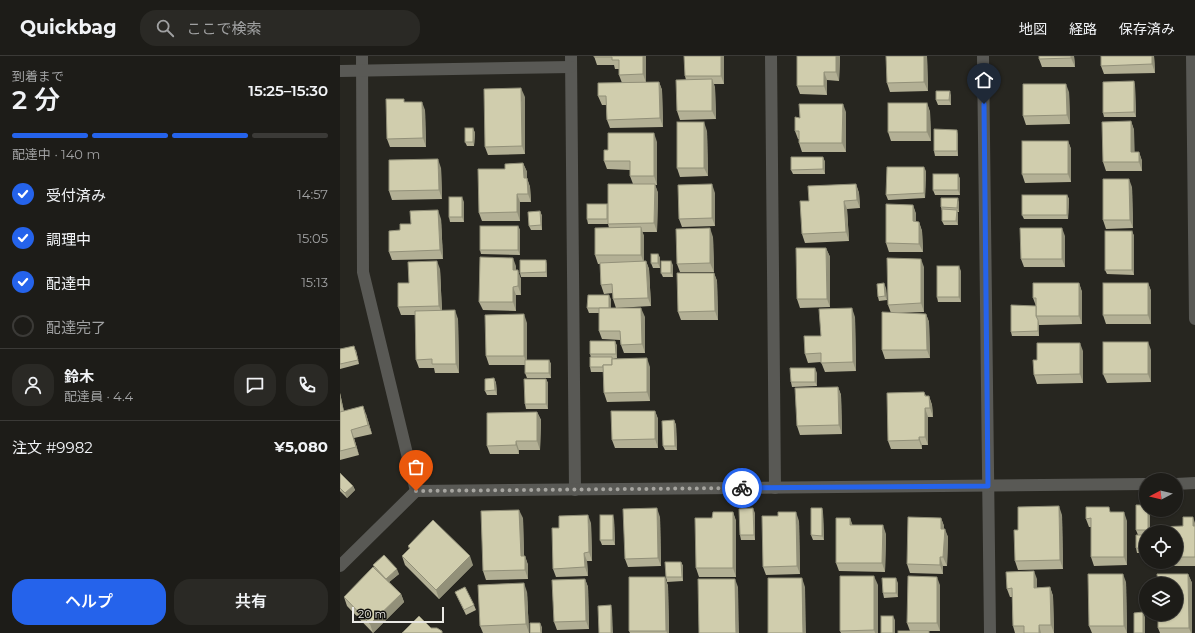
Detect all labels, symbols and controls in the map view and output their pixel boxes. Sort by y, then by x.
search box [140,10,420,46]
text: Quickbag [20,16,116,39]
icon: search [154,17,176,39]
text: ここで検索 [186,19,261,38]
text: 地図 [1019,20,1047,38]
text: 経路 [1069,20,1097,38]
text: 保存済み [1119,20,1175,38]
pin [967,63,1001,104]
text: 到着まで [12,68,64,84]
icon: home [973,69,995,91]
text: 15:25–15:30 [248,81,328,100]
text: 2 分 [12,84,60,116]
text: 配達中 · 140 m [12,146,100,162]
icon: check [12,183,34,205]
text: 受付済み [46,186,106,205]
text: 14:57 [297,186,328,202]
icon: check [12,227,34,249]
text: 調理中 [46,230,91,249]
text: 15:05 [297,230,328,246]
icon: check [12,271,34,293]
text: 配達中 [46,274,91,293]
text: 15:13 [301,274,328,290]
text: 配達完了 [46,318,106,337]
button: person [12,364,54,406]
button: chat [234,364,276,406]
button: phone [286,364,328,406]
text: 鈴木 [64,367,94,386]
text: 配達員 · 4.4 [64,388,133,404]
text: ¥5,080 [274,437,328,456]
text: 注文 #9982 [12,438,93,457]
pin [399,450,433,491]
icon: bag [405,456,427,478]
courier [722,468,762,508]
north arrow [1139,473,1183,517]
map controls [1139,473,1183,621]
icon: bike [731,477,753,499]
button: locate [1139,525,1183,569]
button: layers [1139,577,1183,621]
button: ヘルプ [12,579,166,625]
button: 共有 [174,579,328,625]
scale bar [352,605,444,624]
text: 20 m [358,607,386,621]

